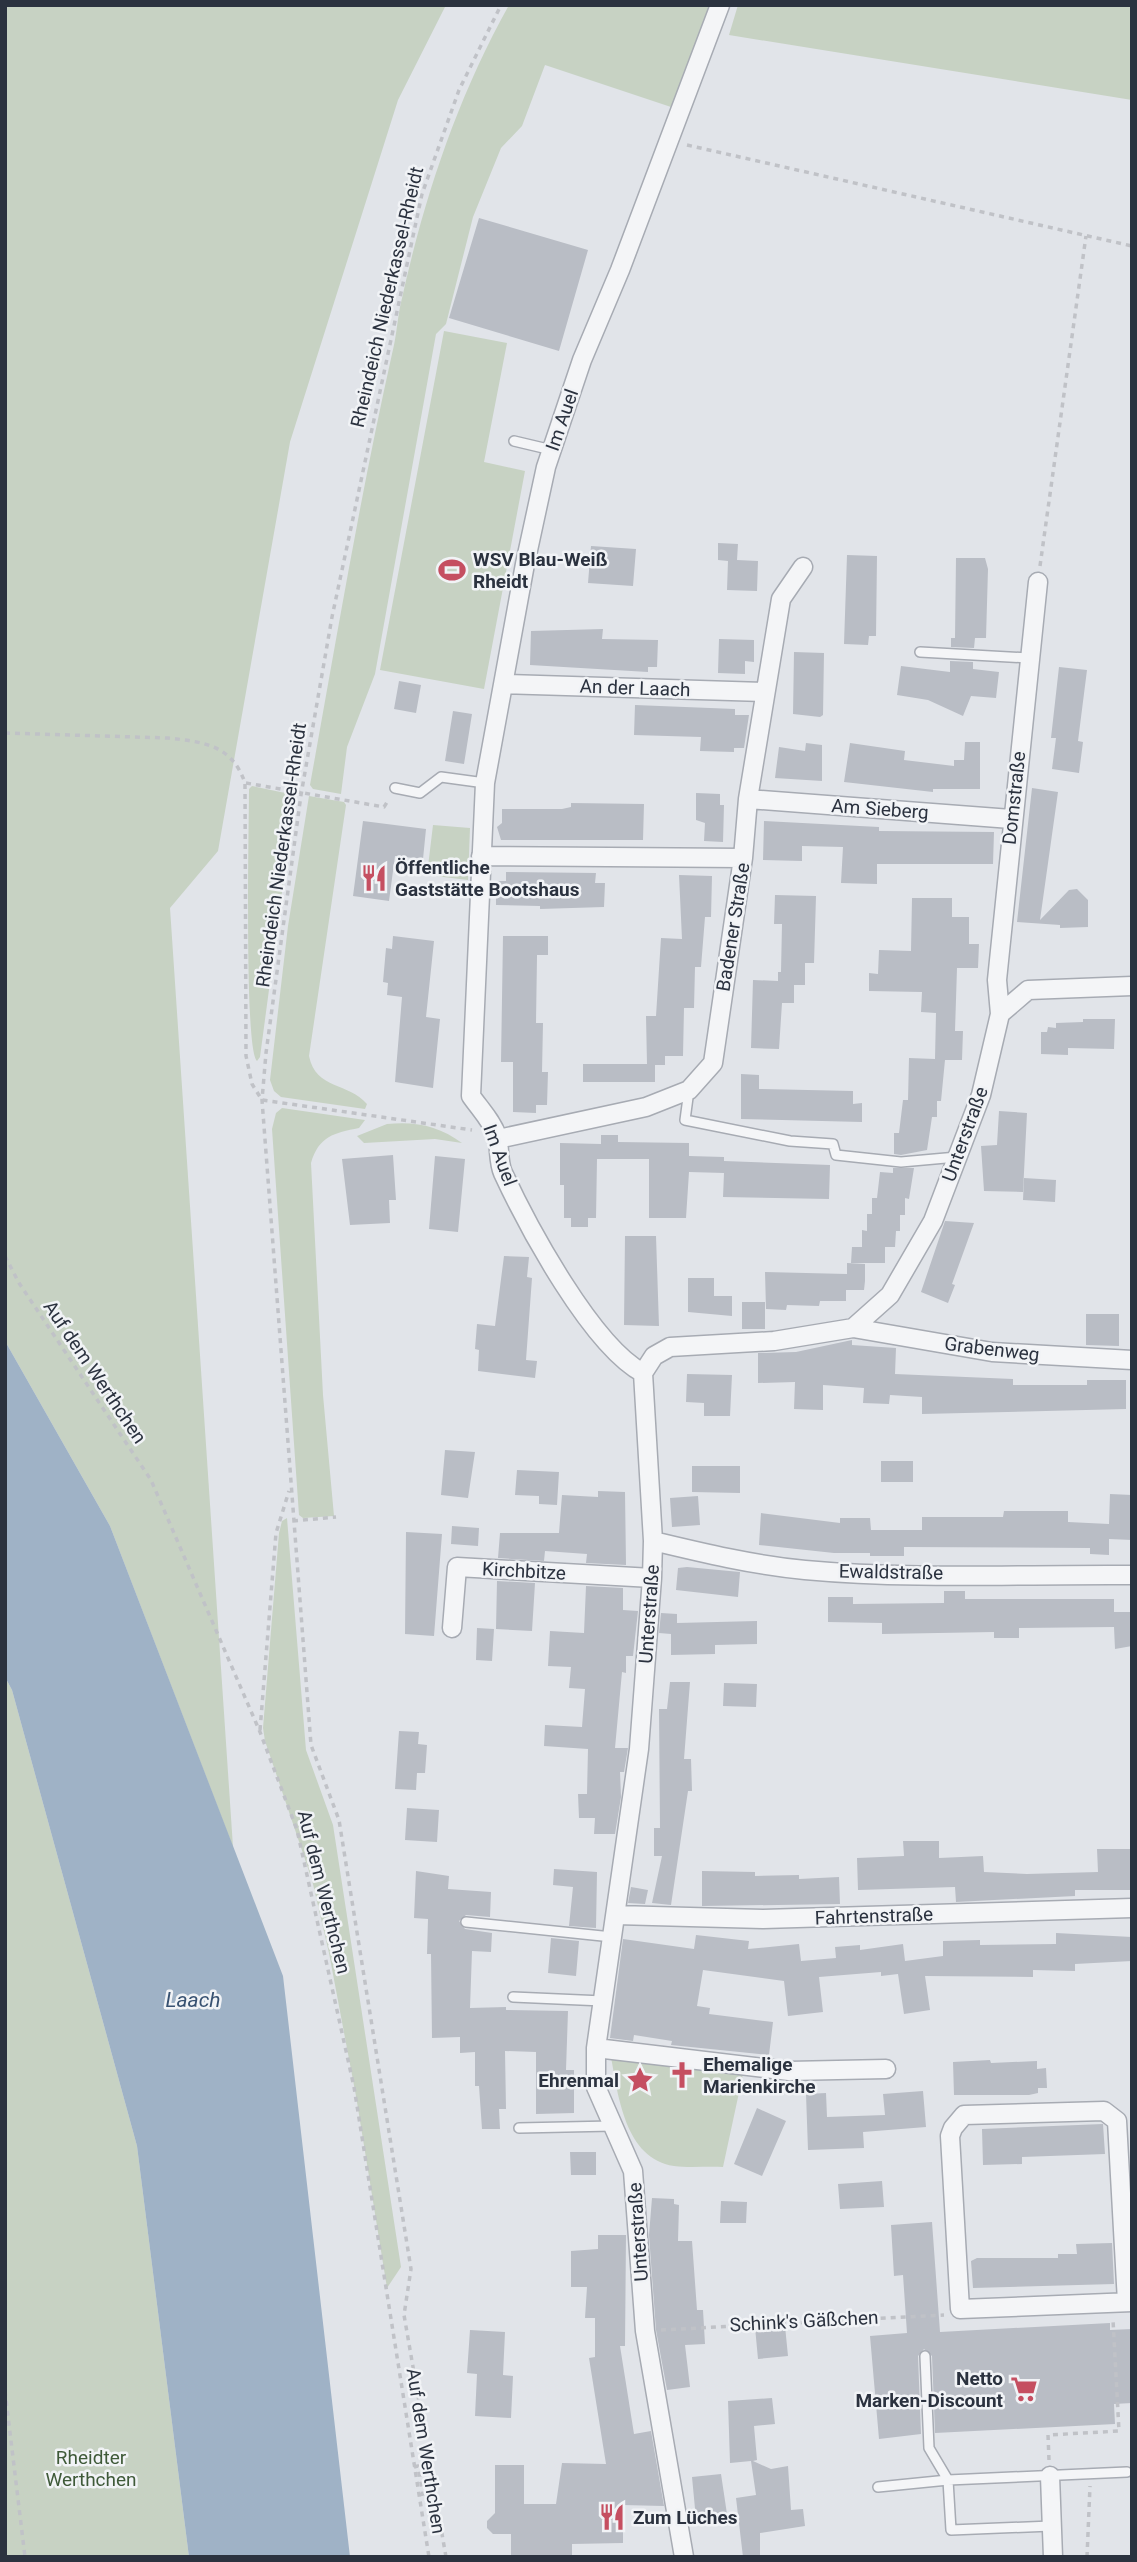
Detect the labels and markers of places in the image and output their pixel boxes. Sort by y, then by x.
place label: WSV Blau-Weiß Rheidt [473,548,608,593]
sports icon: WSV Blau-Weiß Rheidt [437,555,467,585]
place label: Öffentliche Gaststätte Bootshaus [395,856,580,901]
restaurant icon: Öffentliche Gaststätte Bootshaus [359,863,389,893]
place label: Ehemalige Marienkirche [703,2053,815,2098]
church icon: Ehemalige Marienkirche [667,2060,697,2090]
place icon: Ehrenmal [625,2065,655,2095]
place label: Ehrenmal [538,2069,619,2092]
place label: Netto Marken-Discount [855,2367,1004,2412]
supermarket icon: Netto Marken-Discount [1009,2374,1039,2404]
restaurant icon: Zum Lüches [597,2502,627,2532]
place label: Zum Lüches [633,2506,738,2529]

